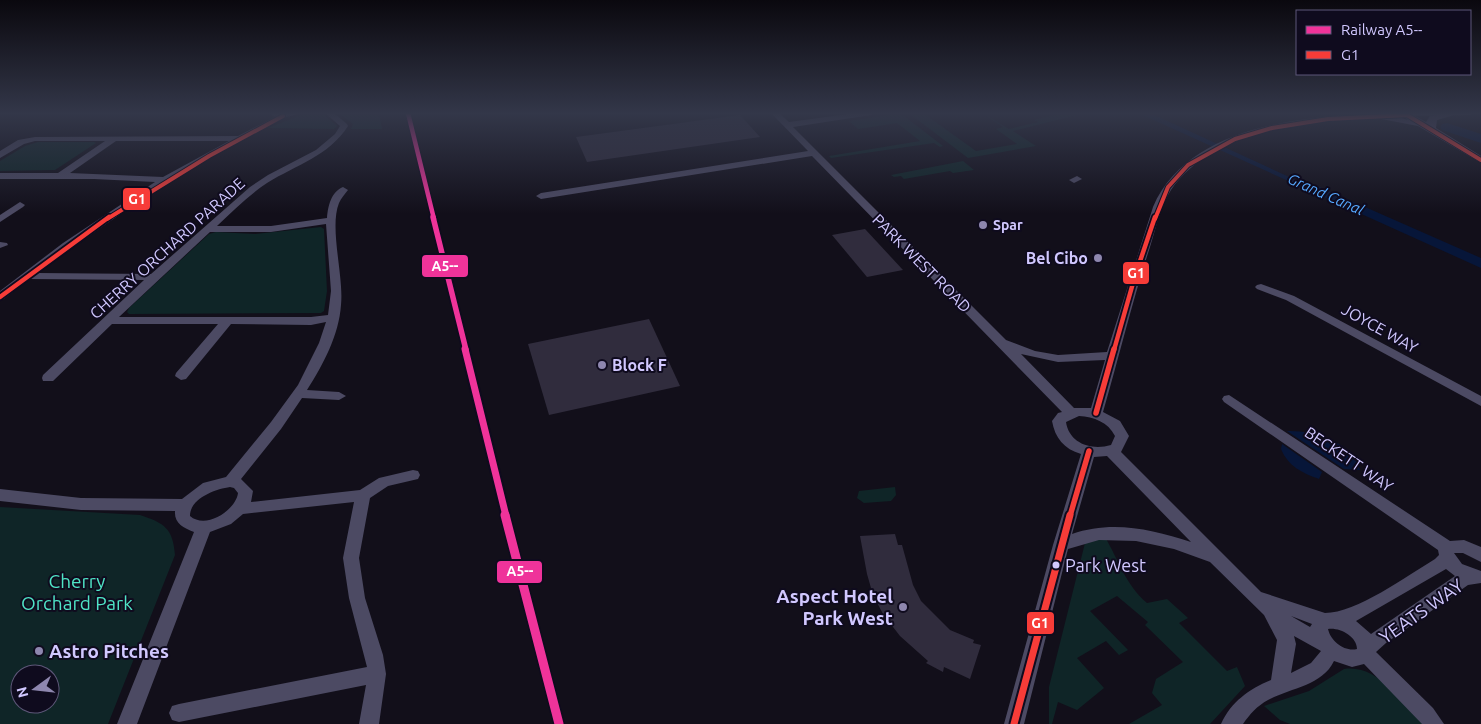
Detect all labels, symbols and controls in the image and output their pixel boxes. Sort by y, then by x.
legend [1296,10,1471,75]
text: Railway A5-- [1341,21,1422,38]
text: G1 [1341,46,1359,63]
water label: Grand Canal [1285,170,1367,219]
street label: CHERRY ORCHARD PARADE [86,174,248,322]
line badge: G1 [122,187,151,211]
text: G1 [128,191,146,207]
street label: PARK WEST ROAD [869,210,975,316]
place label: Spar [993,217,1023,233]
marker: Spar [977,219,989,231]
place label: Bel Cibo [1026,249,1088,267]
marker: Bel Cibo [1092,252,1104,264]
line badge: A5-- [421,254,469,278]
text: A5-- [432,258,459,274]
line badge: G1 [1122,261,1150,285]
text: G1 [1127,265,1145,281]
street label: JOYCE WAY [1339,300,1422,357]
place label: Block F [612,356,667,374]
marker: Block F [596,359,608,371]
street label: BECKETT WAY [1302,423,1397,496]
place label: Park West [1065,555,1146,575]
line badge: A5-- [496,560,543,584]
marker: Park West [1051,560,1061,570]
text: A5-- [507,563,534,579]
park label: Cherry Orchard Park [21,570,133,614]
street label: YEATS WAY [1375,574,1467,648]
place label: Aspect Hotel Park West [776,585,893,629]
marker: Aspect Hotel Park West [897,601,909,613]
line badge: G1 [1026,611,1055,635]
text: G1 [1031,615,1049,631]
place label: Astro Pitches [49,640,169,662]
marker: Astro Pitches [33,645,45,657]
north arrow [10,664,60,714]
text: N [13,685,32,699]

